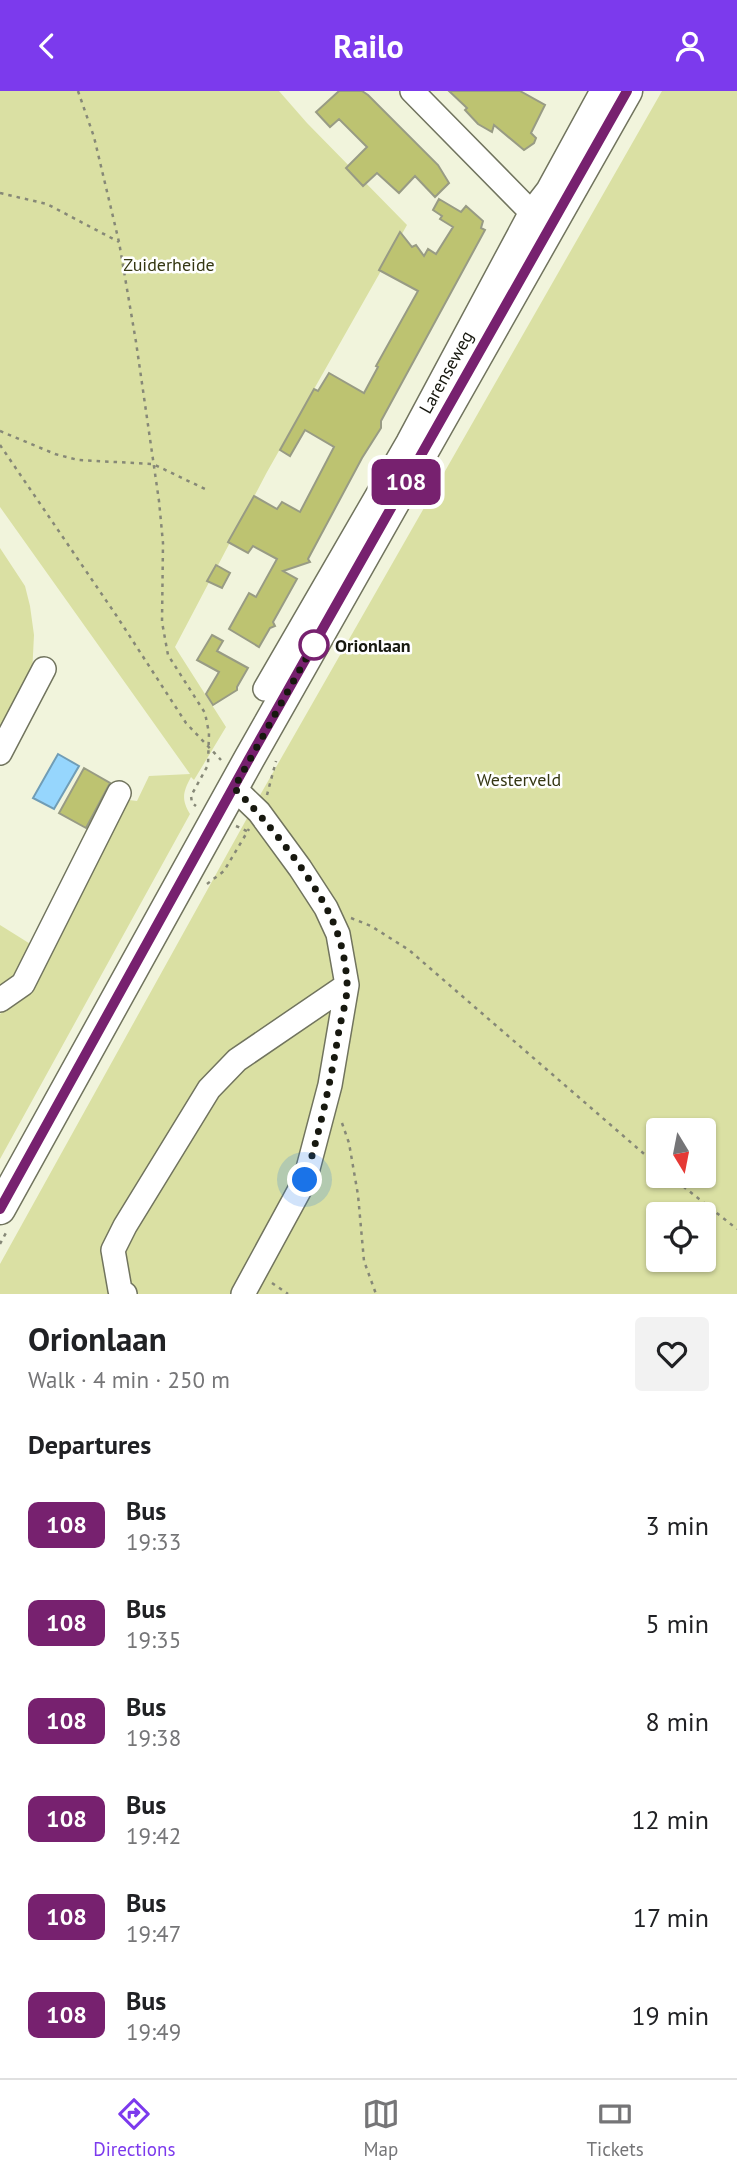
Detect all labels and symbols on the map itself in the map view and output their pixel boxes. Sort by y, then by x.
park label: Zuiderheide [123,253,215,276]
street label: Larenseweg [414,327,478,417]
line badge: 108 [366,459,446,505]
marker: Orionlaan [299,630,329,660]
place label: Orionlaan [335,634,411,657]
park label: Westerveld [477,768,561,791]
north arrow [646,1118,716,1188]
your location [287,1162,322,1197]

